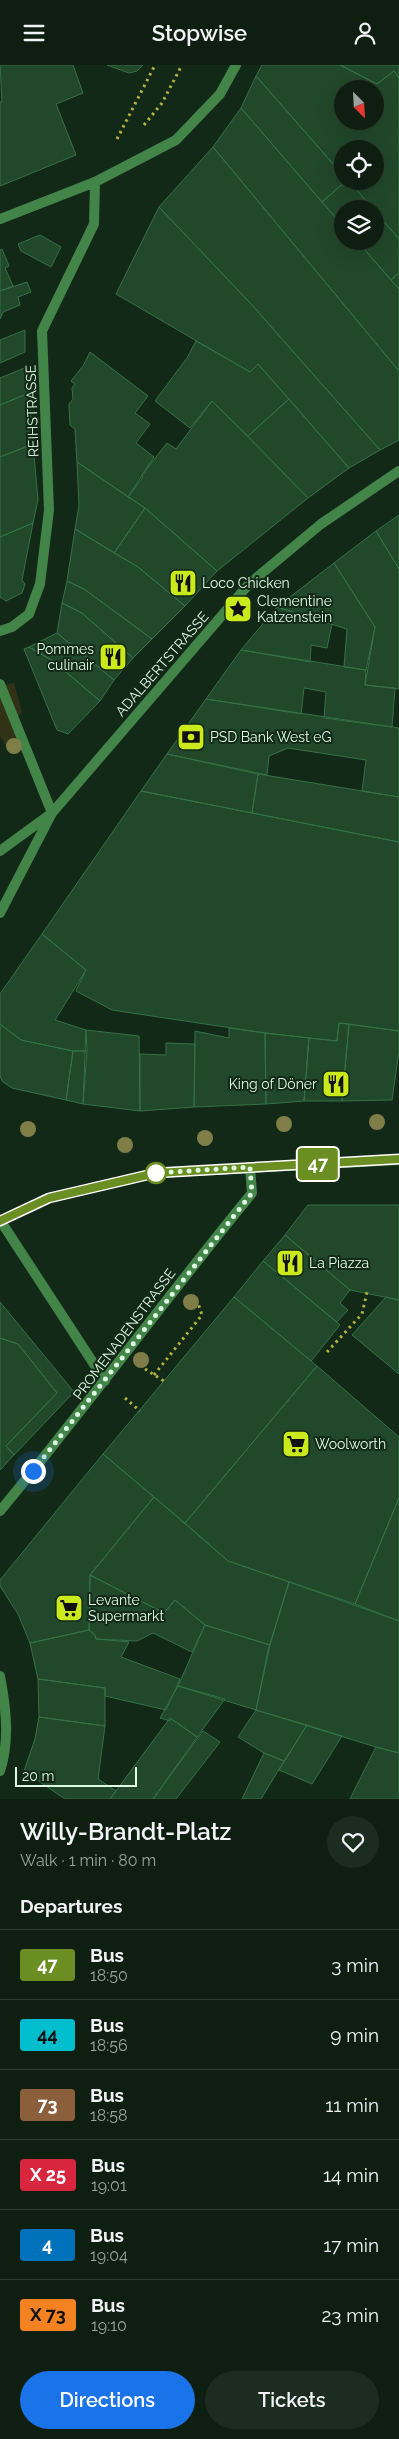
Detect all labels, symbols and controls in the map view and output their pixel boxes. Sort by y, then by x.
icon: menu [20,19,48,47]
icon: person [351,19,379,47]
text: Stopwise [152,20,247,46]
north arrow [334,80,384,130]
map controls [334,80,384,250]
button: locate [334,140,384,190]
button: layers [334,200,384,250]
street label: REIHSTRASSE [22,365,42,457]
restaurant icon: Loco Chicken [168,568,198,598]
place label: Loco Chicken [202,575,290,591]
place label: Clementine Katzenstein [257,593,332,625]
place icon: Clementine Katzenstein [223,594,253,624]
street label: ADALBERTSTRASSE [112,609,212,719]
place label: Pommes culinair [36,641,94,673]
restaurant icon: Pommes culinair [98,642,128,672]
bank icon: PSD Bank West eG [176,722,206,752]
place label: PSD Bank West eG [210,729,332,745]
restaurant icon: King of Döner [321,1069,351,1099]
place label: King of Döner [229,1076,317,1092]
line badge: 47 [296,1148,340,1180]
text: 47 [308,1153,328,1174]
unlabelled marker [145,1162,167,1184]
restaurant icon: La Piazza [275,1248,305,1278]
place label: La Piazza [309,1255,369,1271]
street label: PROMENADENSTRASSE [70,1265,178,1403]
supermarket icon: Woolworth [281,1429,311,1459]
place label: Woolworth [315,1436,386,1452]
your location [21,1459,46,1484]
place label: Levante Supermarkt [88,1592,164,1624]
supermarket icon: Levante Supermarkt [54,1593,84,1623]
scale bar [15,1764,138,1787]
text: 20 m [22,1768,54,1784]
button: heart [327,1816,379,1868]
text: Willy-Brandt-Platz [20,1817,231,1846]
text: Walk · 1 min · 80 m [20,1851,156,1870]
text: Departures [20,1895,122,1917]
text: Bus [90,1944,124,1966]
text: 47 [37,1954,58,1975]
text: 3 min [331,1954,379,1976]
text: 18:50 [90,1966,128,1985]
text: Bus [90,2014,124,2036]
text: 44 [37,2024,58,2045]
text: 9 min [330,2024,379,2046]
text: 18:56 [90,2036,128,2055]
text: Bus [90,2084,124,2106]
text: 73 [37,2094,58,2115]
text: 11 min [325,2094,379,2116]
text: 18:58 [90,2106,128,2125]
text: Bus [91,2154,125,2176]
text: X 25 [30,2164,66,2185]
text: 14 min [323,2164,379,2186]
text: 19:01 [91,2176,127,2195]
text: Bus [90,2224,124,2246]
text: 4 [42,2234,53,2255]
text: 17 min [323,2234,379,2256]
text: 19:04 [90,2246,128,2265]
text: Bus [91,2294,125,2316]
text: X 73 [30,2304,66,2325]
text: 23 min [321,2304,379,2326]
text: 19:10 [91,2316,127,2335]
button: Directions [20,2371,195,2429]
button: Tickets [205,2371,379,2429]

